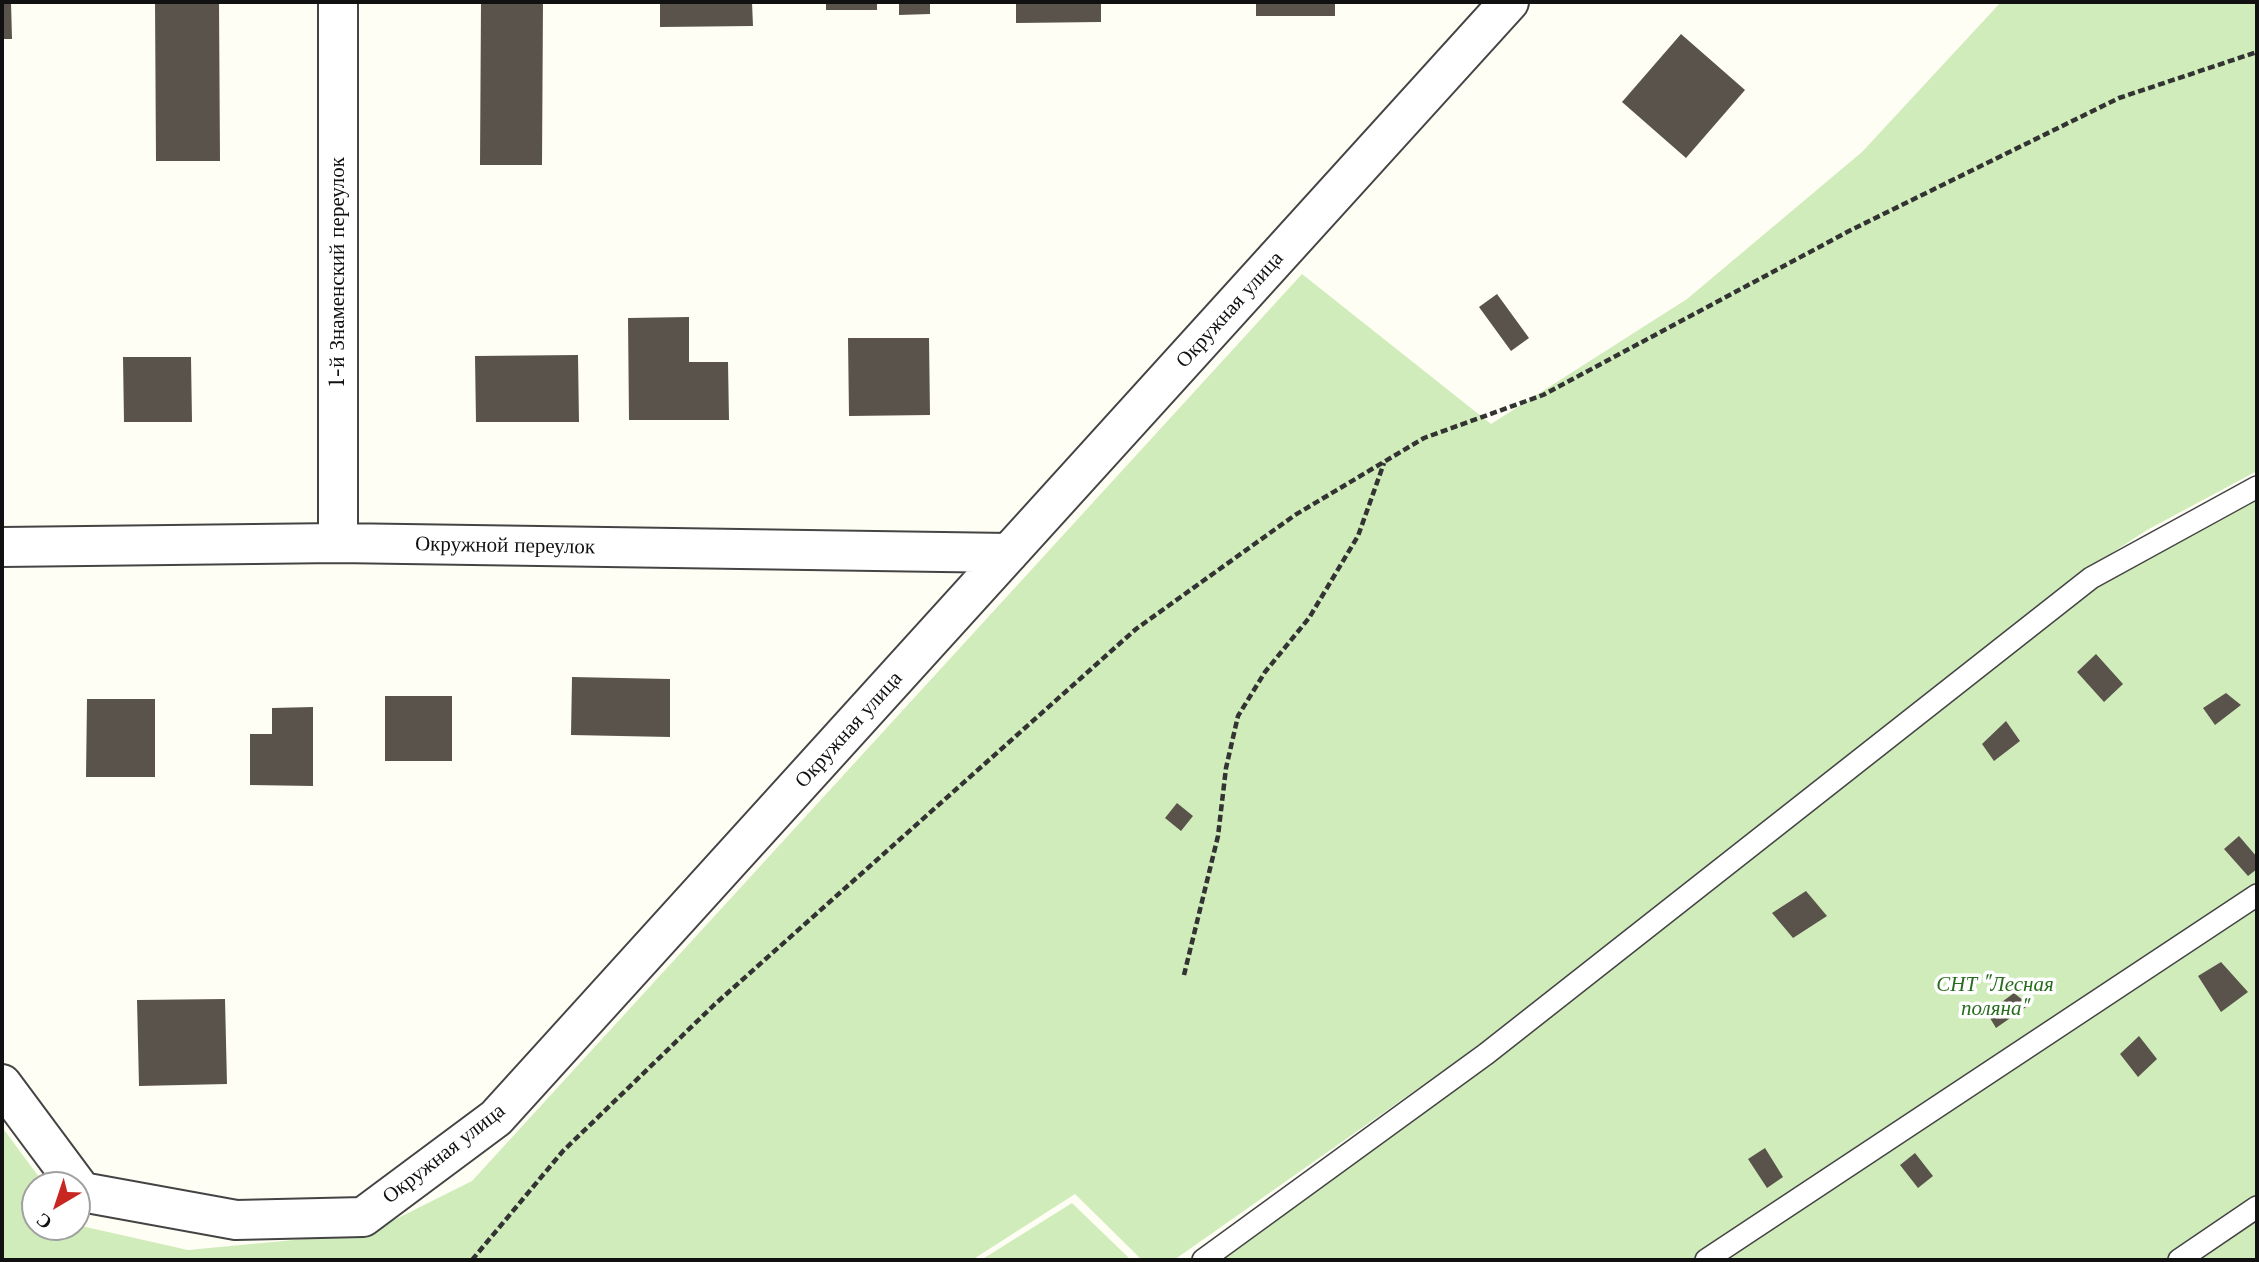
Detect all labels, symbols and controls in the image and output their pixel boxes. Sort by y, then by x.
street label: 1-й Знаменский переулок [325,157,351,387]
street label: Окружная улица [1171,246,1289,374]
street label: Окружной переулок [415,532,595,560]
street label: Окружная улица [790,666,908,794]
park label: СНТ "Лесная поляна" [1936,972,2054,1022]
street label: Окружная улица [378,1098,510,1210]
north arrow [21,1171,91,1241]
text: С [31,1208,56,1234]

